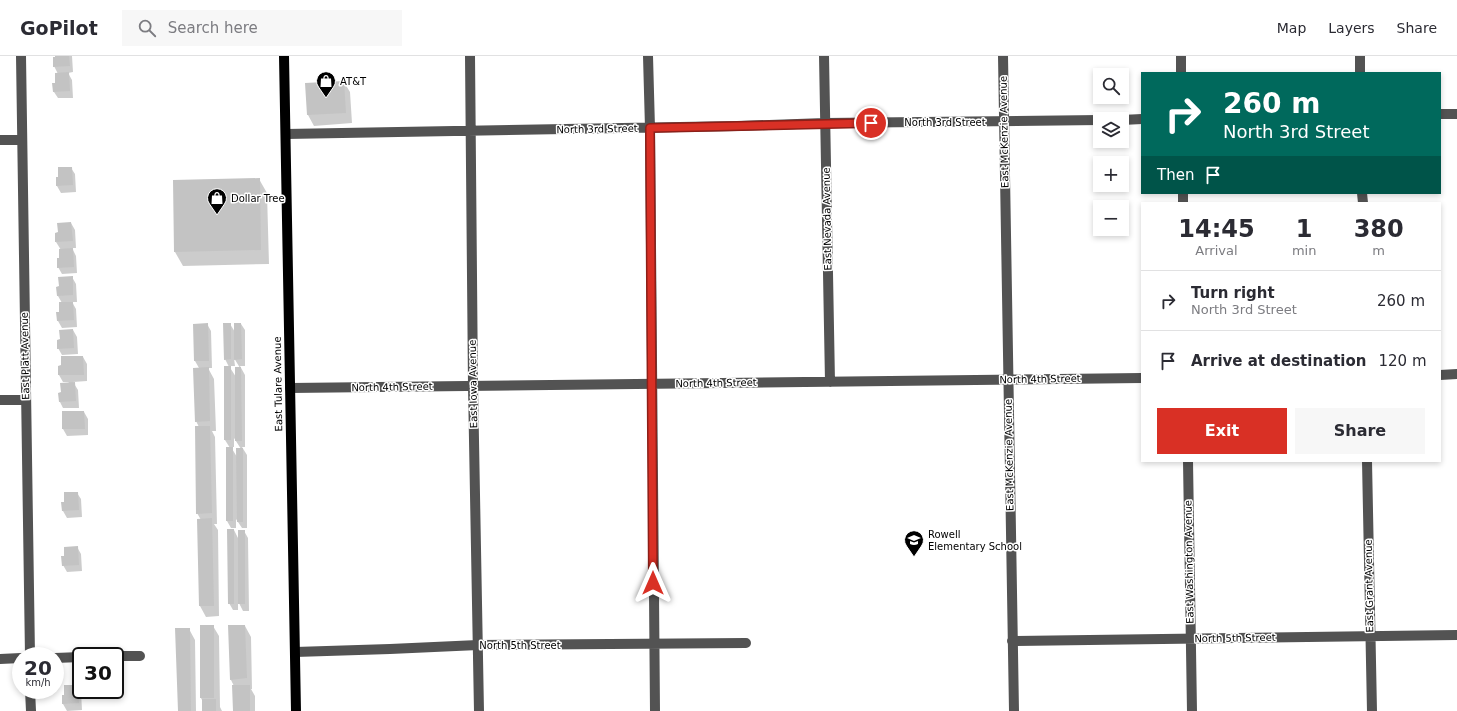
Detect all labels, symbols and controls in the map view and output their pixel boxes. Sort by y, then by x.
search box [122,10,402,46]
text: GoPilot [20,17,98,39]
icon: search [136,17,158,39]
text: Search here [168,19,258,37]
text: Map [1277,20,1306,36]
text: Layers [1328,20,1375,36]
text: Share [1397,20,1437,36]
map controls [1093,68,1129,236]
button: search [1093,68,1129,104]
shop icon: AT&T [315,70,337,98]
place label: AT&T [340,76,367,87]
street label: East McKenzie Avenue [998,76,1010,188]
text: 260 m [1223,87,1320,120]
icon: right [1157,88,1209,140]
pin [854,106,888,140]
icon: arrive [860,112,882,134]
button: layers [1093,112,1129,148]
street label: North 3rd Street [904,117,986,128]
text: North 3rd Street [1223,121,1369,142]
street label: North 3rd Street [556,123,638,135]
button: + [1093,156,1129,192]
icon: arrive [1202,164,1224,186]
text: Then [1157,166,1194,184]
street label: East Nevada Avenue [821,167,833,271]
shop icon: Dollar Tree [206,187,228,215]
place label: Dollar Tree [231,193,285,204]
button: − [1093,200,1129,236]
text: 14:45 [1178,215,1255,243]
text: 1 [1296,215,1312,243]
text: 380 [1354,215,1404,243]
text: Arrival [1195,243,1238,258]
text: min [1292,243,1316,258]
text: m [1372,243,1385,258]
text: Turn right [1191,284,1275,302]
icon: right [1157,290,1179,312]
text: 260 m [1377,292,1425,310]
text: North 3rd Street [1191,302,1297,317]
street label: East Platt Avenue [19,312,31,400]
street label: East Tulare Avenue [272,336,284,432]
street label: East Iowa Avenue [467,340,479,428]
icon: arrive [1157,350,1179,372]
text: Arrive at destination [1191,352,1366,370]
text: 120 m [1378,352,1427,370]
street label: North 4th Street [999,373,1081,385]
street label: North 4th Street [675,377,757,389]
street label: North 4th Street [351,381,433,393]
street label: East McKenzie Avenue [1003,399,1015,511]
button: Exit [1157,408,1287,454]
button: Share [1295,408,1425,454]
street label: East Washington Avenue [1182,500,1196,624]
school or university icon: Rowell Elementary School [903,529,925,557]
place label: Rowell Elementary School [928,529,1022,552]
street label: East Grant Avenue [1363,539,1375,633]
position arrow [632,562,674,604]
street label: North 5th Street [1194,632,1276,644]
street label: North 5th Street [479,640,561,651]
speed limit sign: 30 [72,647,124,699]
text: 20 [24,656,52,680]
text: km/h [25,677,51,688]

